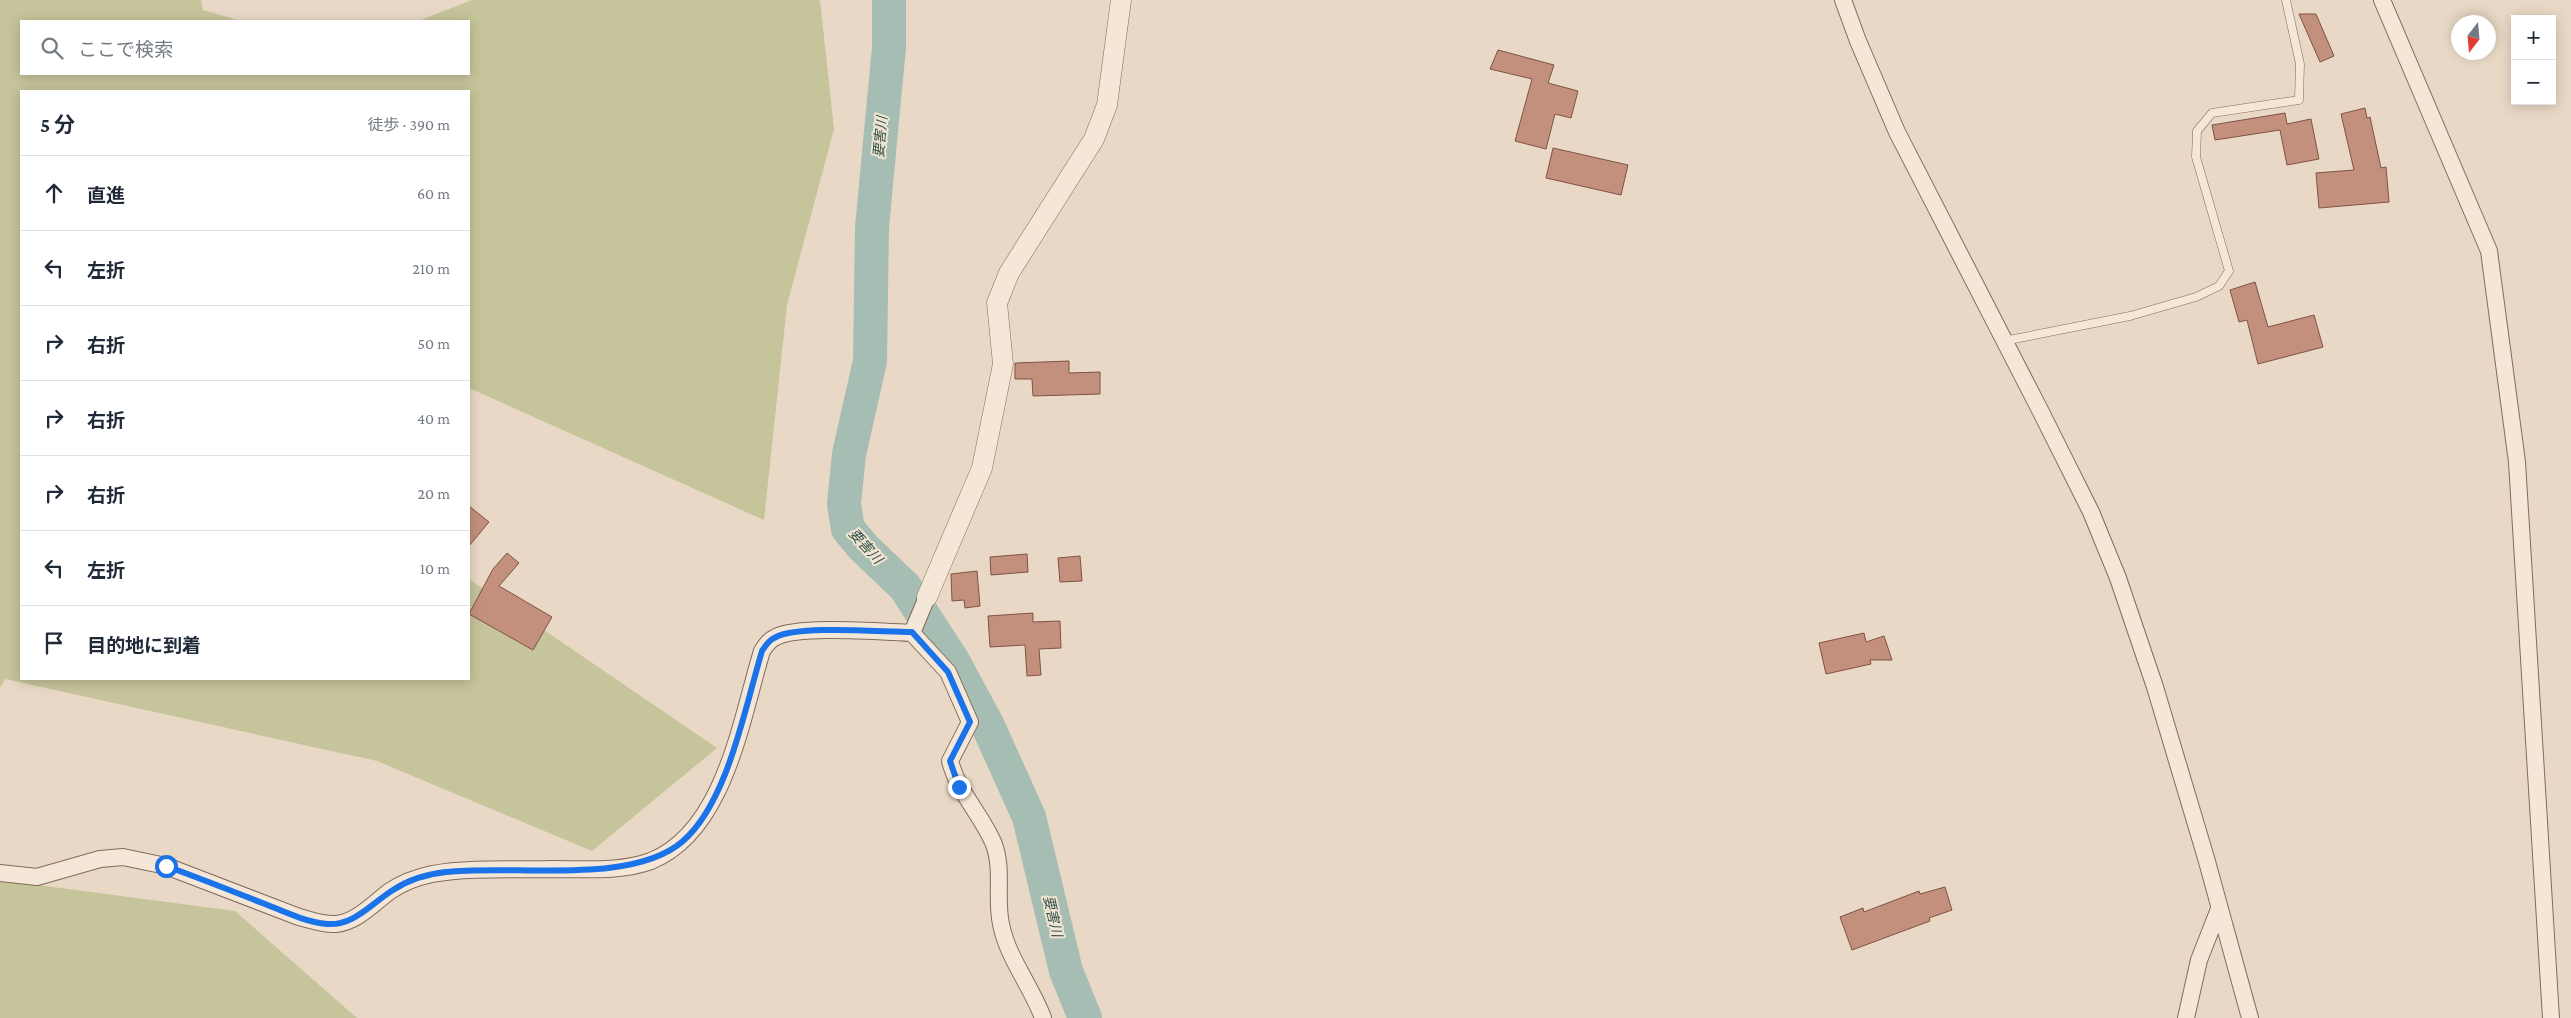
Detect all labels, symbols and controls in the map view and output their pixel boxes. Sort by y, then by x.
north arrow [2451,15,2496,60]
map controls [2511,15,2556,105]
button: + [2511,15,2556,60]
search box [20,20,470,75]
icon: search [38,34,66,62]
text: ここで検索 [78,39,173,60]
button: − [2511,60,2556,105]
text: 5 分 [40,113,75,137]
water label: 要害川 [870,113,890,159]
text: 徒歩 · 390 m [368,116,450,133]
icon: ahead [40,179,68,207]
text: 直進 [87,185,125,206]
text: 60 m [417,185,450,202]
icon: left [40,254,68,282]
text: 左折 [87,260,125,281]
text: 210 m [412,260,450,277]
icon: right [40,329,68,357]
text: 右折 [87,335,125,356]
text: 50 m [418,335,450,352]
icon: right [40,404,68,432]
text: 右折 [87,410,125,431]
text: 40 m [417,410,450,427]
icon: right [40,479,68,507]
text: 右折 [87,485,125,506]
text: 20 m [417,485,450,502]
water label: 要害川 [846,525,888,568]
icon: left [40,554,68,582]
text: 左折 [87,560,125,581]
text: 10 m [420,560,450,577]
icon: arrive [40,629,68,657]
text: 目的地に到着 [87,635,201,656]
route end [948,776,971,799]
route start [155,855,178,878]
water label: 要害川 [1040,894,1066,940]

